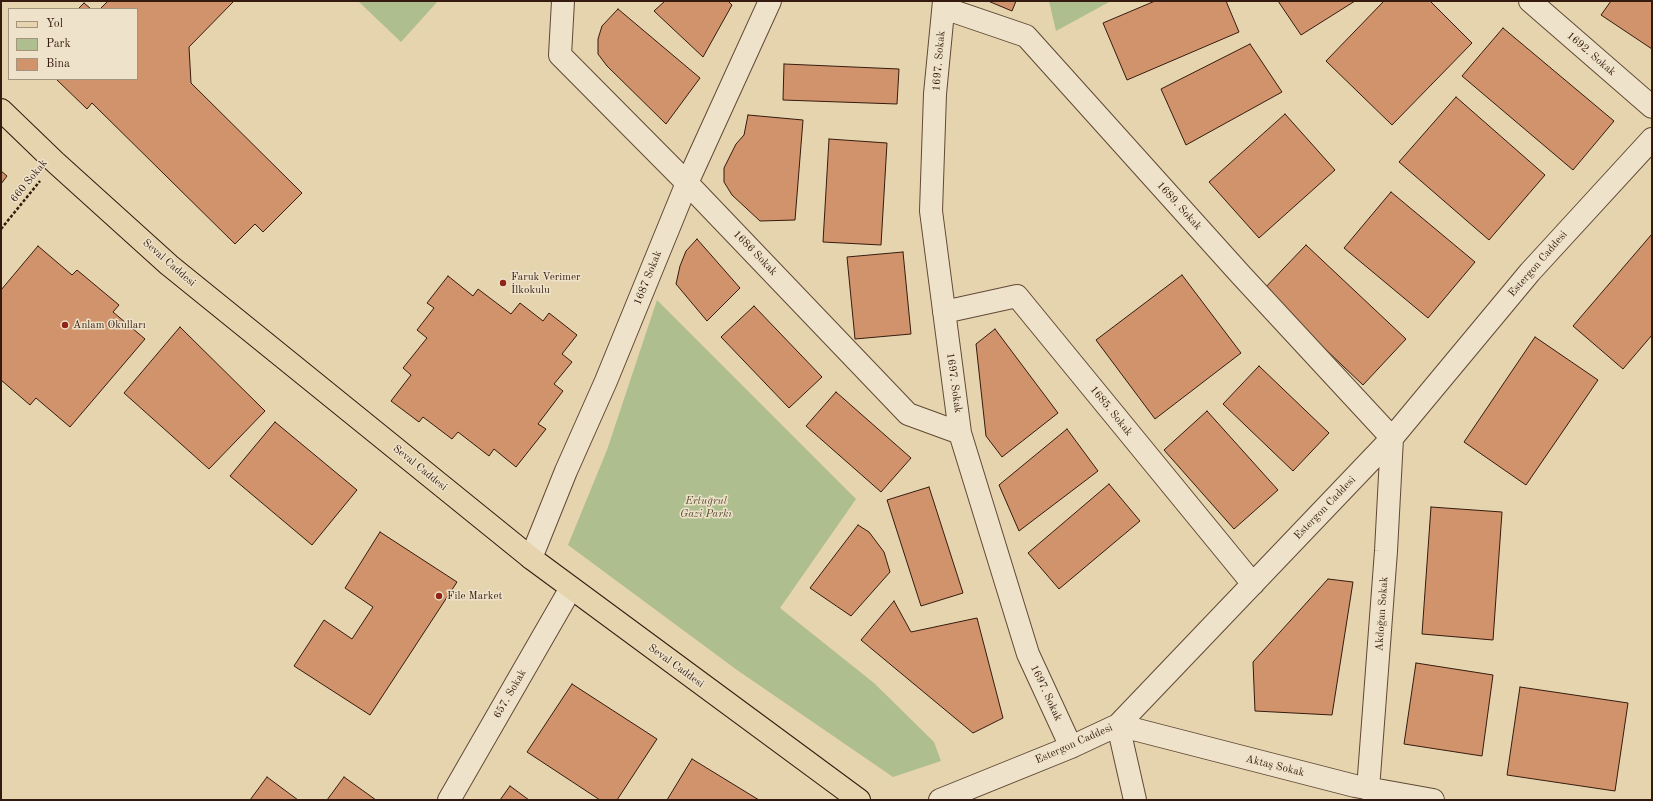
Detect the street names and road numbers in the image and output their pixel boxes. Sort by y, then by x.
street label: 1692. Sokak [1564,29,1618,79]
street label: 1697. Sokak [930,30,948,92]
street label: 660 Sokak [8,157,50,205]
street label: 1689. Sokak [1154,179,1204,233]
street label: 1686 Sokak [730,228,780,278]
street label: Estergon Caddesi [1506,228,1570,300]
street label: Seval Caddesi [140,236,198,290]
street label: 1687 Sokak [631,249,665,307]
street label: 1697. Sokak [943,352,965,414]
street label: 1685. Sokak [1087,383,1135,439]
street label: Seval Caddesi [390,442,450,494]
street label: Estergon Caddesi [1291,473,1359,543]
street label: Akdoğan Sokak [1373,576,1391,652]
street label: Seval Caddesi [645,641,707,691]
street label: 1697. Sokak [1027,663,1065,723]
street label: 657. Sokak [491,667,529,721]
street label: Estergon Caddesi [1033,721,1115,767]
street label: Aktaş Sokak [1244,752,1306,780]

